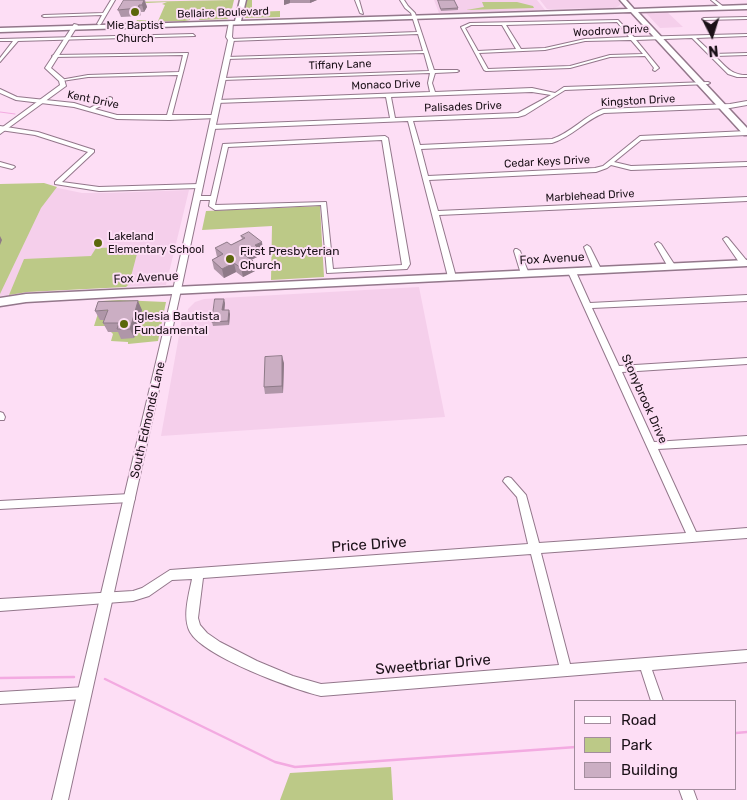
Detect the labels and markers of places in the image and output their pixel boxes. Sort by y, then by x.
marker: Mie Baptist Church [129,6,141,18]
place label: Mie Baptist Church [106,19,164,45]
place label: Lakeland Elementary School [108,230,204,256]
marker: Lakeland Elementary School [92,237,104,249]
place label: First Presbyterian Church [240,245,340,273]
marker: First Presbyterian Church [224,253,236,265]
place label: Iglesia Bautista Fundamental [134,310,220,338]
marker: Iglesia Bautista Fundamental [118,318,130,330]

